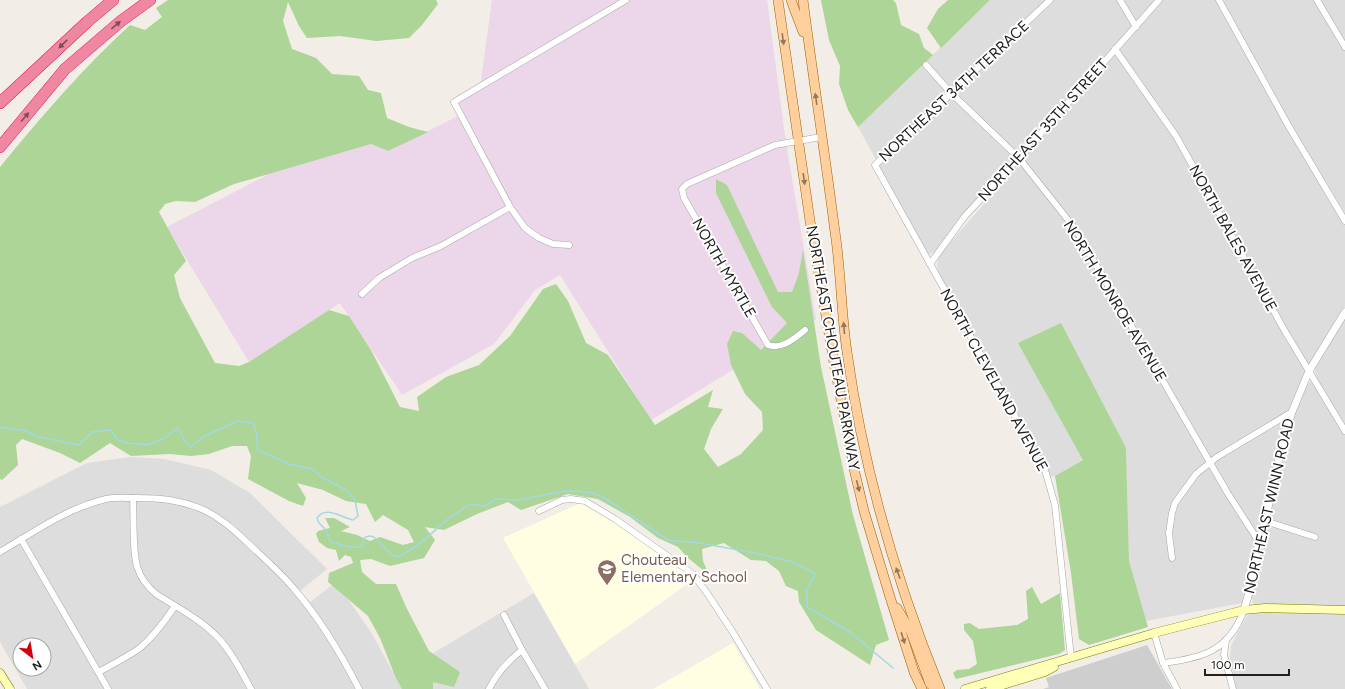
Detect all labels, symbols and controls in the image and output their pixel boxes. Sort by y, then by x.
street label: NORTHEAST 34TH TERRACE [875,17,1033,165]
one-way arrow [111,21,121,30]
one-way arrow [780,33,786,45]
one-way arrow [58,39,68,49]
street label: NORTHEAST 35TH STREET [974,55,1112,205]
one-way arrow [813,93,819,105]
one-way arrow [20,112,29,123]
street label: NORTH BALES AVENUE [1185,162,1281,314]
one-way arrow [801,173,807,185]
street label: NORTH MYRTLE [688,215,760,321]
street label: NORTH MONROE AVENUE [1060,217,1170,385]
street label: NORTHEAST CHOUTEAU PARKWAY [803,224,863,472]
street label: NORTH CLEVELAND AVENUE [936,286,1052,474]
one-way arrow [841,322,848,334]
street label: NORTHEAST WINN ROAD [1240,417,1298,595]
one-way arrow [856,480,862,492]
place label: Chouteau Elementary School [621,551,747,586]
school or university icon: Chouteau Elementary School [596,558,618,586]
one-way arrow [895,566,901,578]
one-way arrow [900,632,906,644]
north arrow [12,637,52,677]
scale bar [1205,651,1289,677]
text: N [30,657,44,673]
text: 100 m [1211,658,1245,672]

